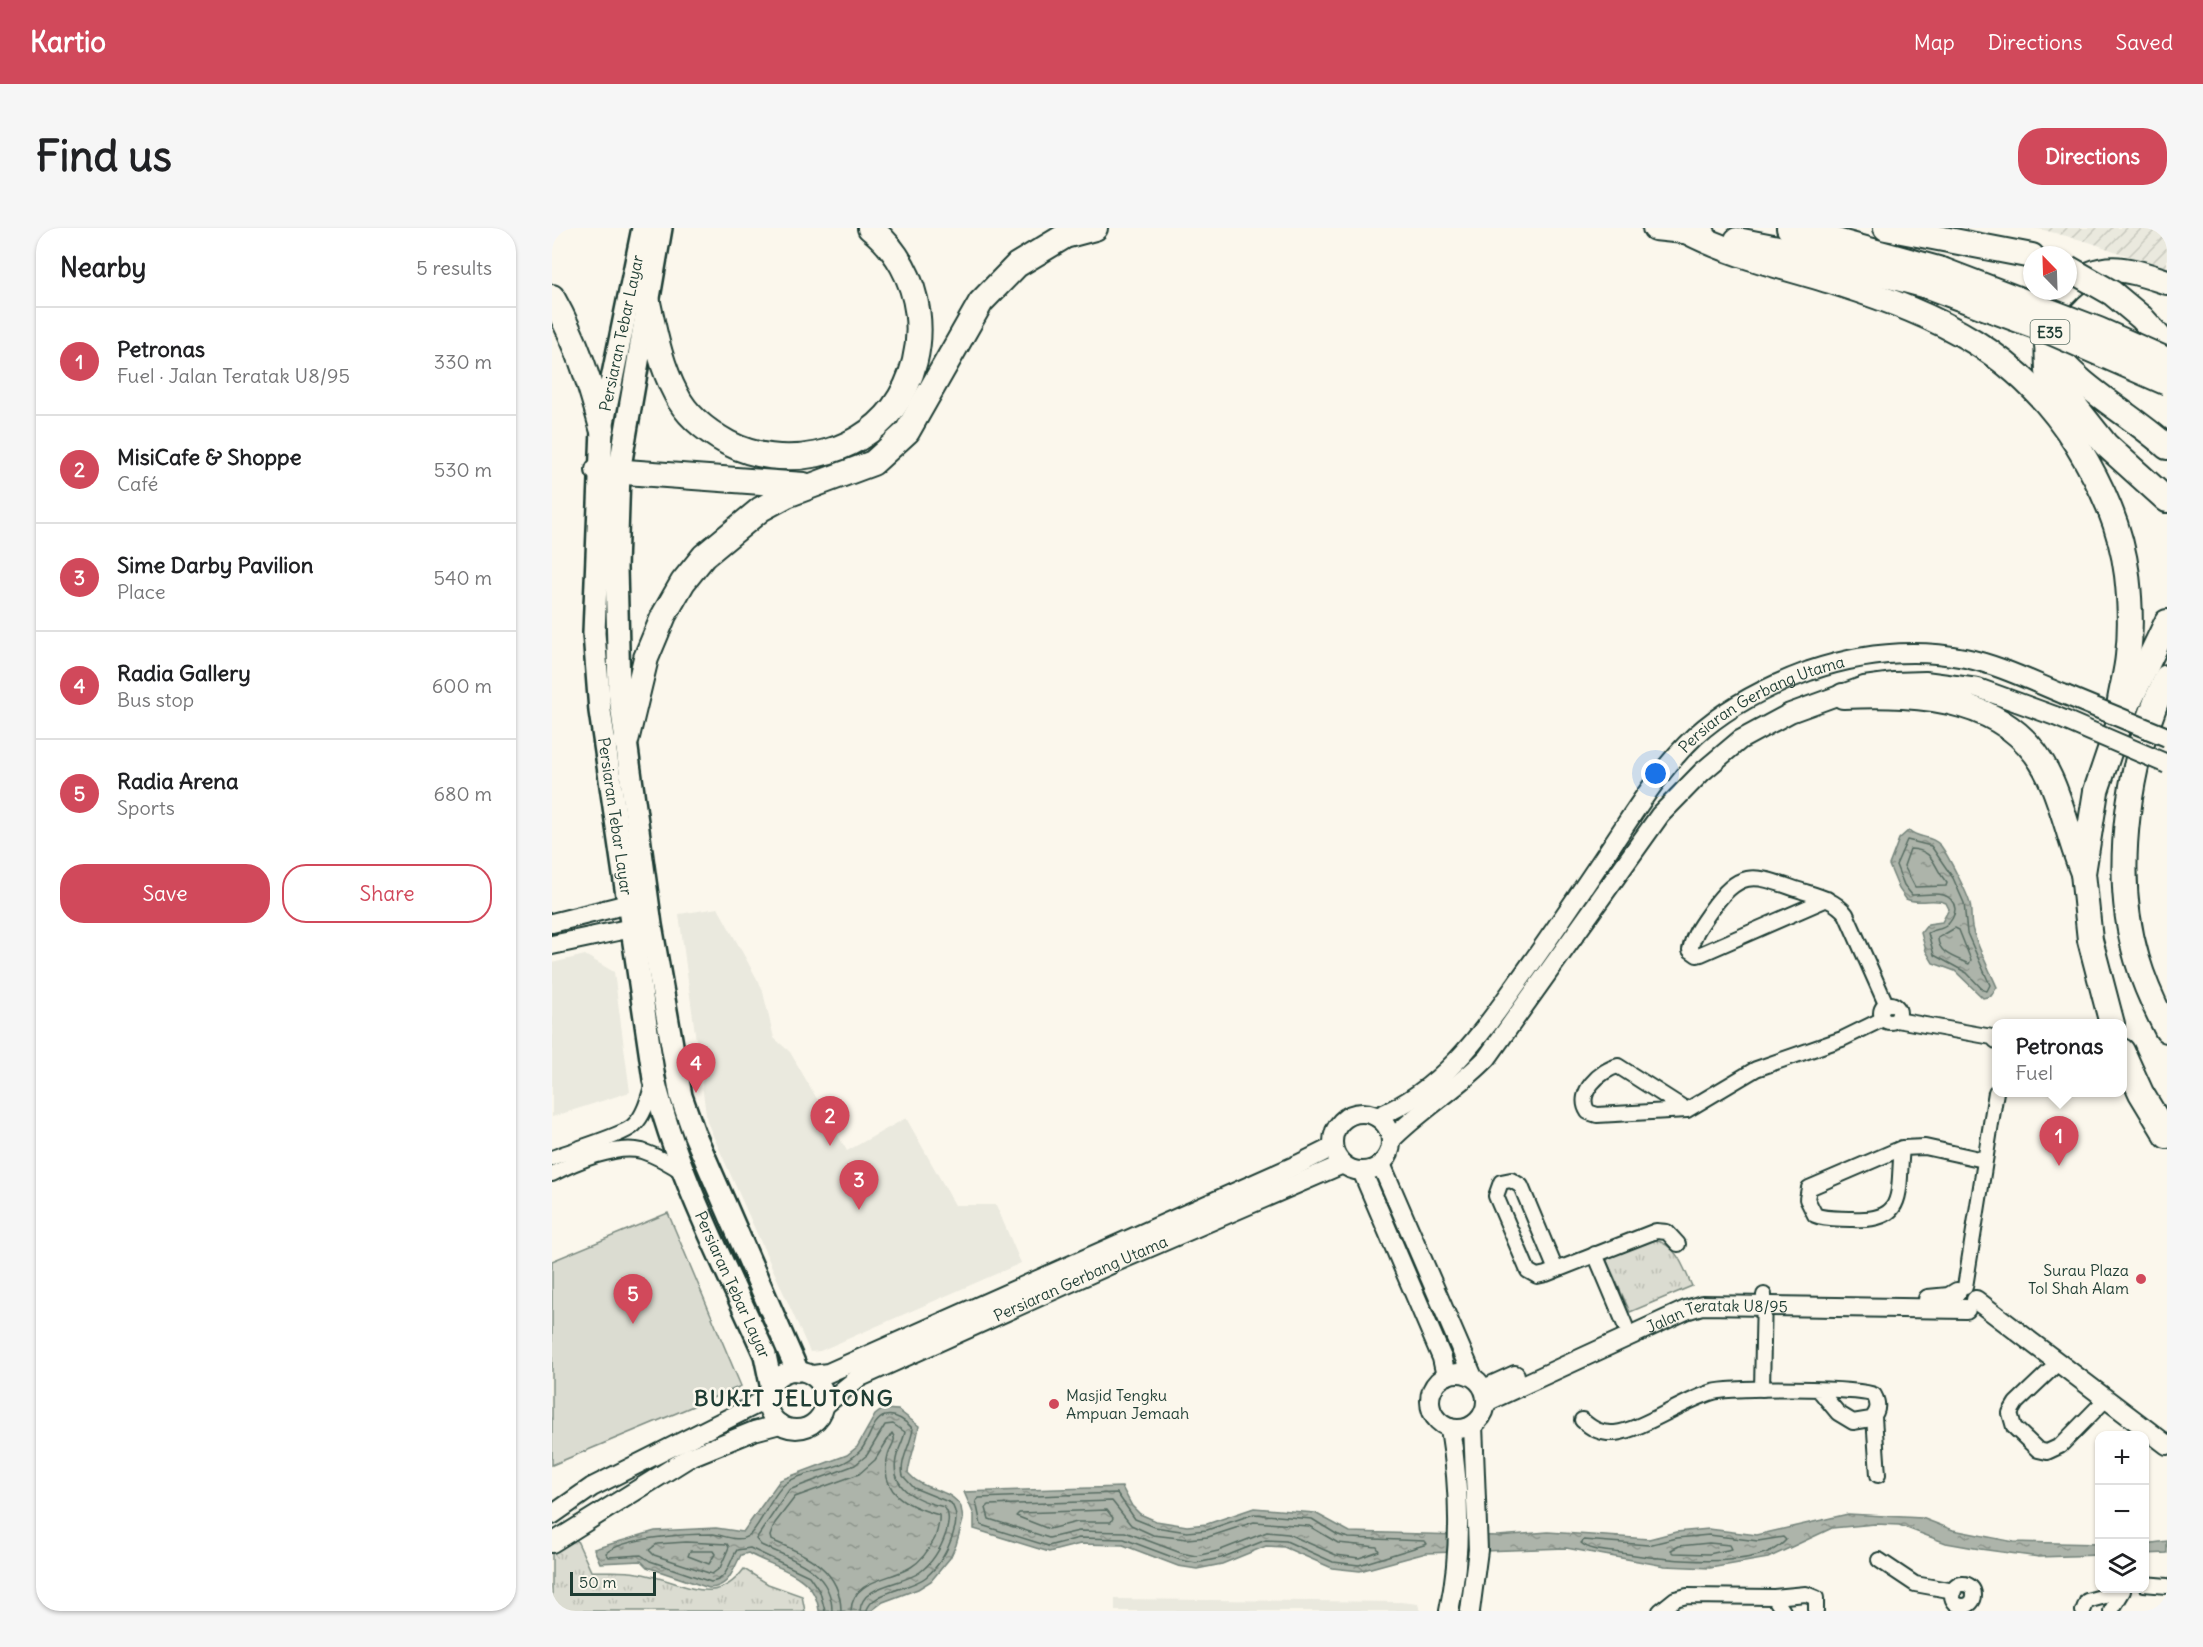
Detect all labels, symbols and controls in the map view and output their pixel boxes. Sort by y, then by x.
text: Kartio [30,24,106,60]
text: Map [1914,29,1955,56]
text: Directions [1988,29,2082,56]
text: Saved [2115,29,2173,56]
button: Directions [2018,128,2167,185]
text: Find us [36,130,172,182]
north arrow [2023,246,2077,300]
text: Nearby [60,251,146,284]
street label: Persiaran Tebar Layar [595,253,647,413]
text: 5 results [416,255,492,280]
road number: E35 [2030,320,2070,344]
text: Petronas [117,335,205,363]
text: 1 [76,349,83,374]
text: 330 m [434,349,492,374]
text: Fuel · Jalan Teratak U8/95 [117,363,350,388]
text: MisiCafe & Shoppe [117,443,302,471]
text: 2 [74,457,85,482]
text: 530 m [434,457,492,482]
text: Café [117,471,158,496]
text: Sime Darby Pavilion [117,551,313,579]
text: 3 [74,565,85,590]
text: 540 m [433,565,492,590]
text: Place [117,579,165,604]
street label: Persiaran Gerbang Utama [1674,651,1846,757]
text: Radia Gallery [117,659,251,687]
text: 4 [74,673,85,698]
text: 600 m [432,673,492,698]
text: Bus stop [117,687,194,712]
street label: Persiaran Tebar Layar [594,736,637,897]
your location [1641,759,1670,788]
text: Radia Arena [117,767,239,795]
text: 5 [74,781,85,806]
text: 680 m [433,781,492,806]
text: Sports [117,795,175,820]
button: Save [60,864,270,923]
button: Share [282,864,492,923]
popup [1992,1019,2127,1097]
text: Petronas [2015,1032,2104,1060]
pin: 4 [676,1044,716,1093]
text: Fuel [2015,1060,2053,1085]
pin: 2 [810,1096,850,1146]
pin: 1 [2040,1116,2078,1166]
pin: 3 [840,1160,878,1210]
street label: Persiaran Tebar Layar [691,1208,775,1362]
street label: Persiaran Gerbang Utama [990,1231,1170,1326]
place label: Surau Plaza Tol Shah Alam [2028,1260,2129,1298]
marker: Surau Plaza Tol Shah Alam [2134,1272,2148,1286]
pin: 5 [614,1274,652,1324]
street label: Jalan Teratak U8/95 [1643,1295,1788,1337]
district label: BUKIT JELUTONG [694,1384,894,1412]
place label: Masjid Tengku Ampuan Jemaah [1066,1385,1189,1423]
marker: Masjid Tengku Ampuan Jemaah [1047,1397,1061,1411]
map controls [2095,1431,2149,1593]
button: + [2095,1431,2149,1485]
button: − [2095,1485,2149,1539]
button: layers [2095,1539,2149,1593]
scale bar [570,1569,656,1596]
text: 50 m [579,1572,617,1592]

